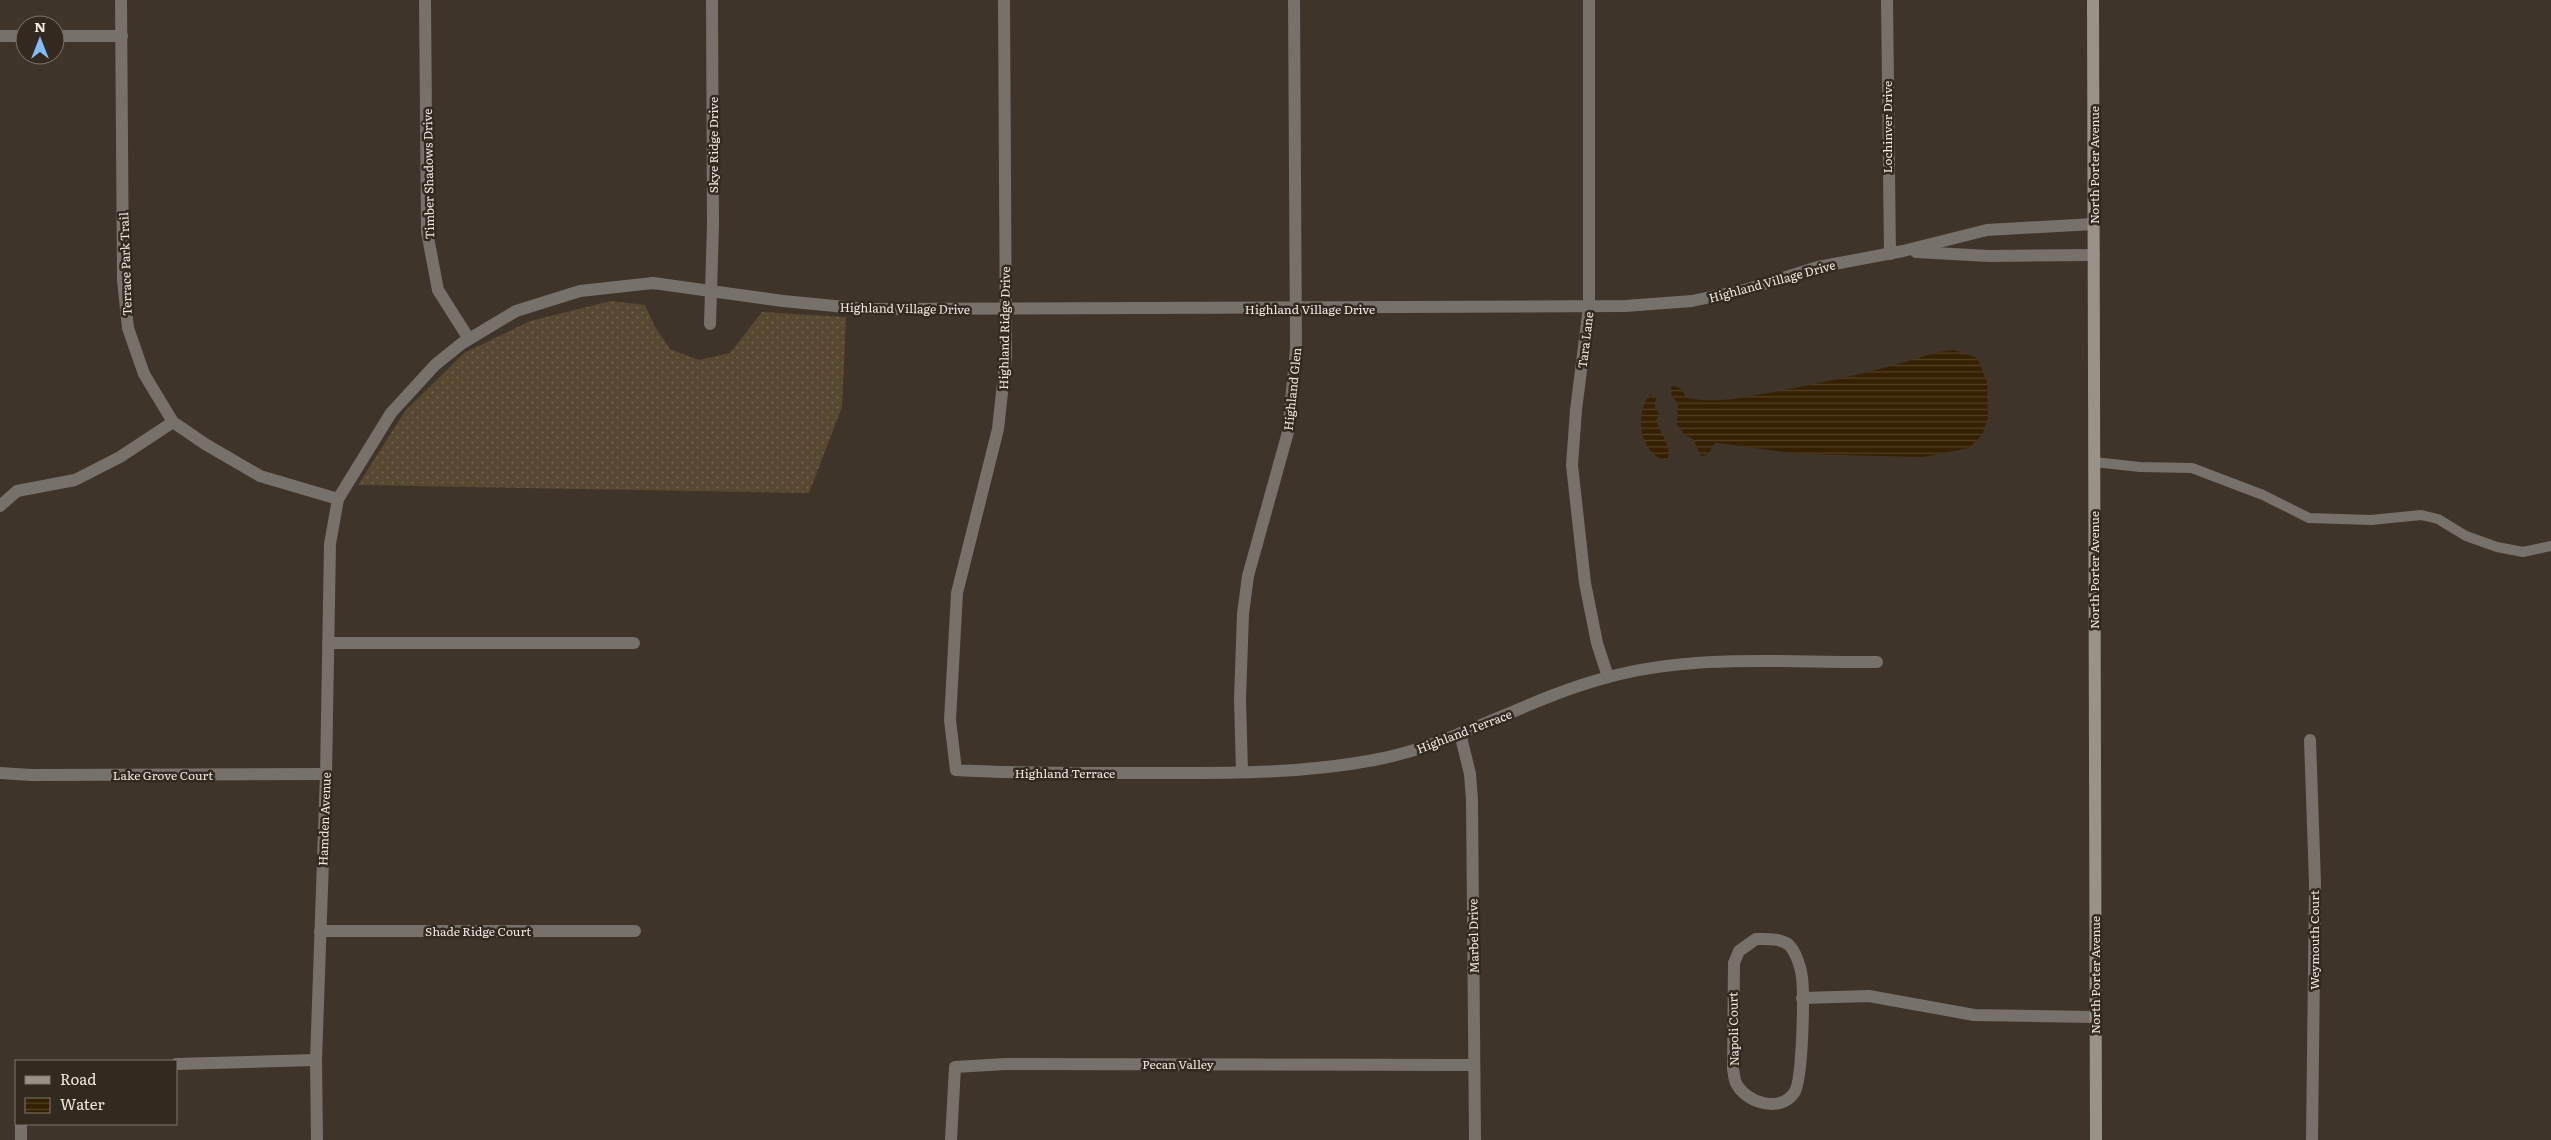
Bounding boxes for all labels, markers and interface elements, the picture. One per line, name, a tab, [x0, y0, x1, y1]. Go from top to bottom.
north arrow	[15, 15, 65, 65]
text: N	[34, 16, 46, 36]
street label: Lochinver Drive	[1878, 81, 1896, 173]
street label: Skye Ridge Drive	[704, 97, 722, 193]
street label: North Porter Avenue	[2085, 106, 2103, 224]
street label: Timber Shadows Drive	[418, 108, 438, 240]
street label: Terrace Park Trail	[114, 212, 136, 316]
street label: Highland Village Drive	[1707, 255, 1837, 307]
street label: Highland Ridge Drive	[994, 266, 1014, 390]
street label: Highland Village Drive	[840, 298, 970, 318]
street label: Highland Village Drive	[1245, 300, 1375, 318]
street label: Tara Lane	[1573, 311, 1597, 369]
street label: Highland Glen	[1279, 346, 1305, 431]
street label: North Porter Avenue	[2085, 511, 2103, 629]
street label: Highland Terrace	[1414, 705, 1514, 757]
street label: Highland Terrace	[1015, 764, 1115, 782]
street label: Lake Grove Court	[113, 766, 213, 784]
street label: Hamden Avenue	[313, 772, 335, 866]
street label: Weymouth Court	[2305, 890, 2323, 990]
street label: Marbel Drive	[1463, 898, 1483, 974]
street label: North Porter Avenue	[2086, 916, 2104, 1034]
street label: Shade Ridge Court	[425, 922, 531, 940]
street label: Napoli Court	[1723, 992, 1743, 1066]
street label: Pecan Valley	[1142, 1055, 1214, 1073]
legend	[15, 1060, 178, 1125]
text: Road	[60, 1067, 96, 1090]
text: Water	[60, 1092, 105, 1115]

